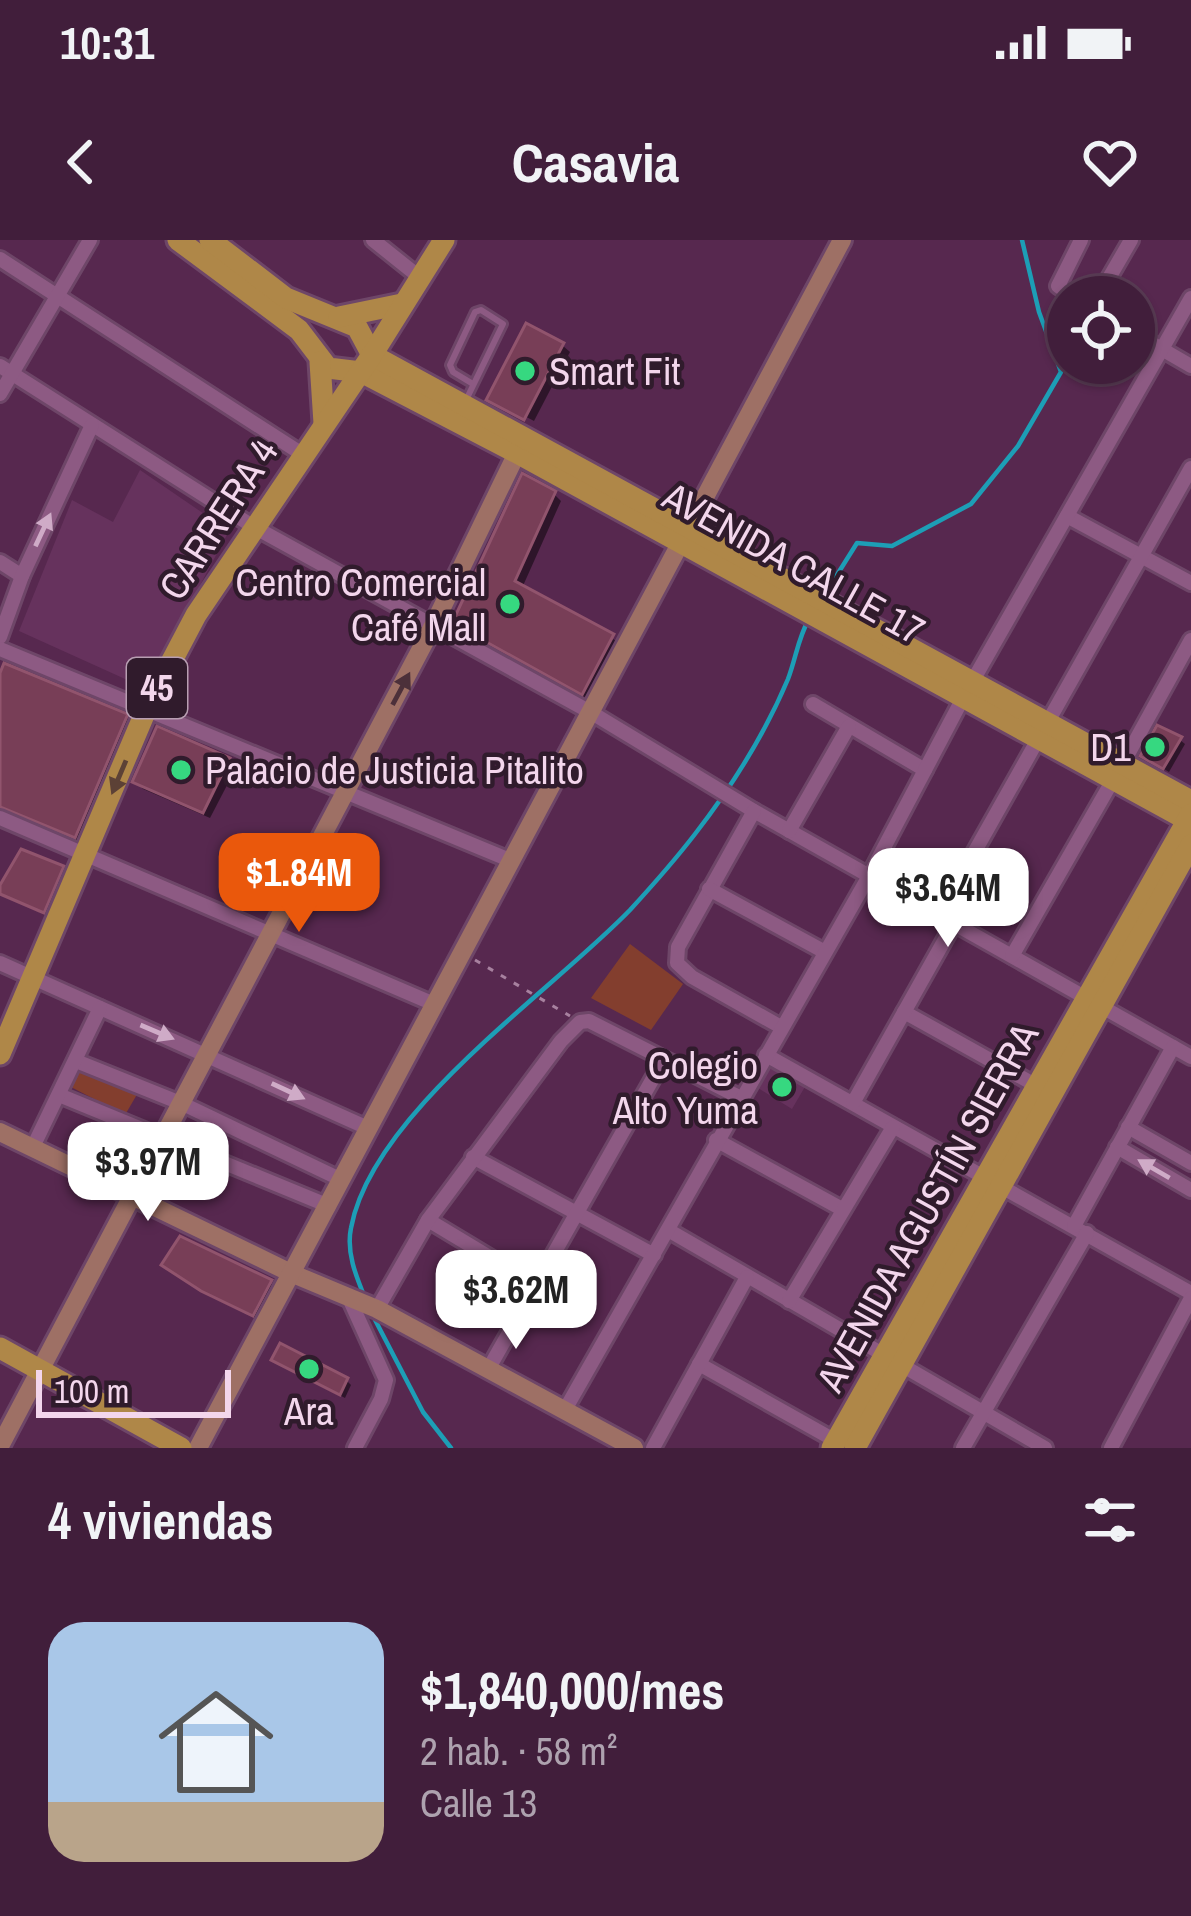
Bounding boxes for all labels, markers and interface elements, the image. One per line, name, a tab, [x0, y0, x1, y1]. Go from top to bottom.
text: 10:31	[60, 12, 154, 73]
text: Casavia	[512, 126, 679, 199]
icon: back	[48, 129, 114, 195]
icon: heart	[1077, 129, 1143, 195]
map controls	[1047, 276, 1155, 384]
button: locate	[1047, 276, 1155, 384]
place label: Smart Fit	[549, 345, 681, 397]
marker: Smart Fit	[512, 358, 538, 384]
street label: CARRERA 4	[147, 429, 289, 609]
street label: AVENIDA CALLE 17	[653, 469, 934, 656]
one-way arrow	[34, 512, 54, 547]
place label: Centro Comercial Café Mall	[235, 556, 486, 653]
marker: Centro Comercial Café Mall	[497, 591, 523, 617]
road number: 45	[127, 658, 187, 718]
one-way arrow	[390, 672, 410, 706]
place label: D1	[1090, 721, 1131, 773]
marker: D1	[1142, 734, 1168, 760]
place label: Palacio de Justicia Pitalito	[205, 744, 584, 796]
marker: Palacio de Justicia Pitalito	[168, 757, 194, 783]
one-way arrow	[109, 759, 128, 795]
pin: $1.84M	[201, 833, 397, 935]
text: $1.84M	[246, 846, 352, 898]
pin: $3.64M	[850, 848, 1046, 950]
text: $3.64M	[895, 861, 1001, 913]
street label: AVENIDA AGUSTÍN SIERRA	[804, 1013, 1050, 1401]
one-way arrow	[140, 1023, 176, 1042]
place label: Colegio Alto Yuma	[612, 1039, 758, 1136]
marker: Colegio Alto Yuma	[769, 1074, 795, 1100]
one-way arrow	[271, 1081, 306, 1101]
pin: $3.97M	[50, 1122, 246, 1224]
text: $3.97M	[95, 1135, 201, 1187]
one-way arrow	[1137, 1159, 1171, 1180]
pin: $3.62M	[418, 1250, 614, 1352]
text: $3.62M	[463, 1263, 569, 1315]
marker: Ara	[296, 1356, 322, 1382]
scale bar	[36, 1364, 231, 1417]
text: 100 m	[54, 1369, 129, 1413]
place label: Ara	[283, 1385, 334, 1437]
text: 4 viviendas	[48, 1486, 274, 1555]
icon: filters	[1077, 1487, 1143, 1553]
text: $1,840,000/mes	[420, 1656, 725, 1725]
icon: home	[144, 1670, 288, 1814]
text: 2 hab. · 58 m²	[420, 1725, 617, 1777]
text: Calle 13	[420, 1777, 537, 1829]

